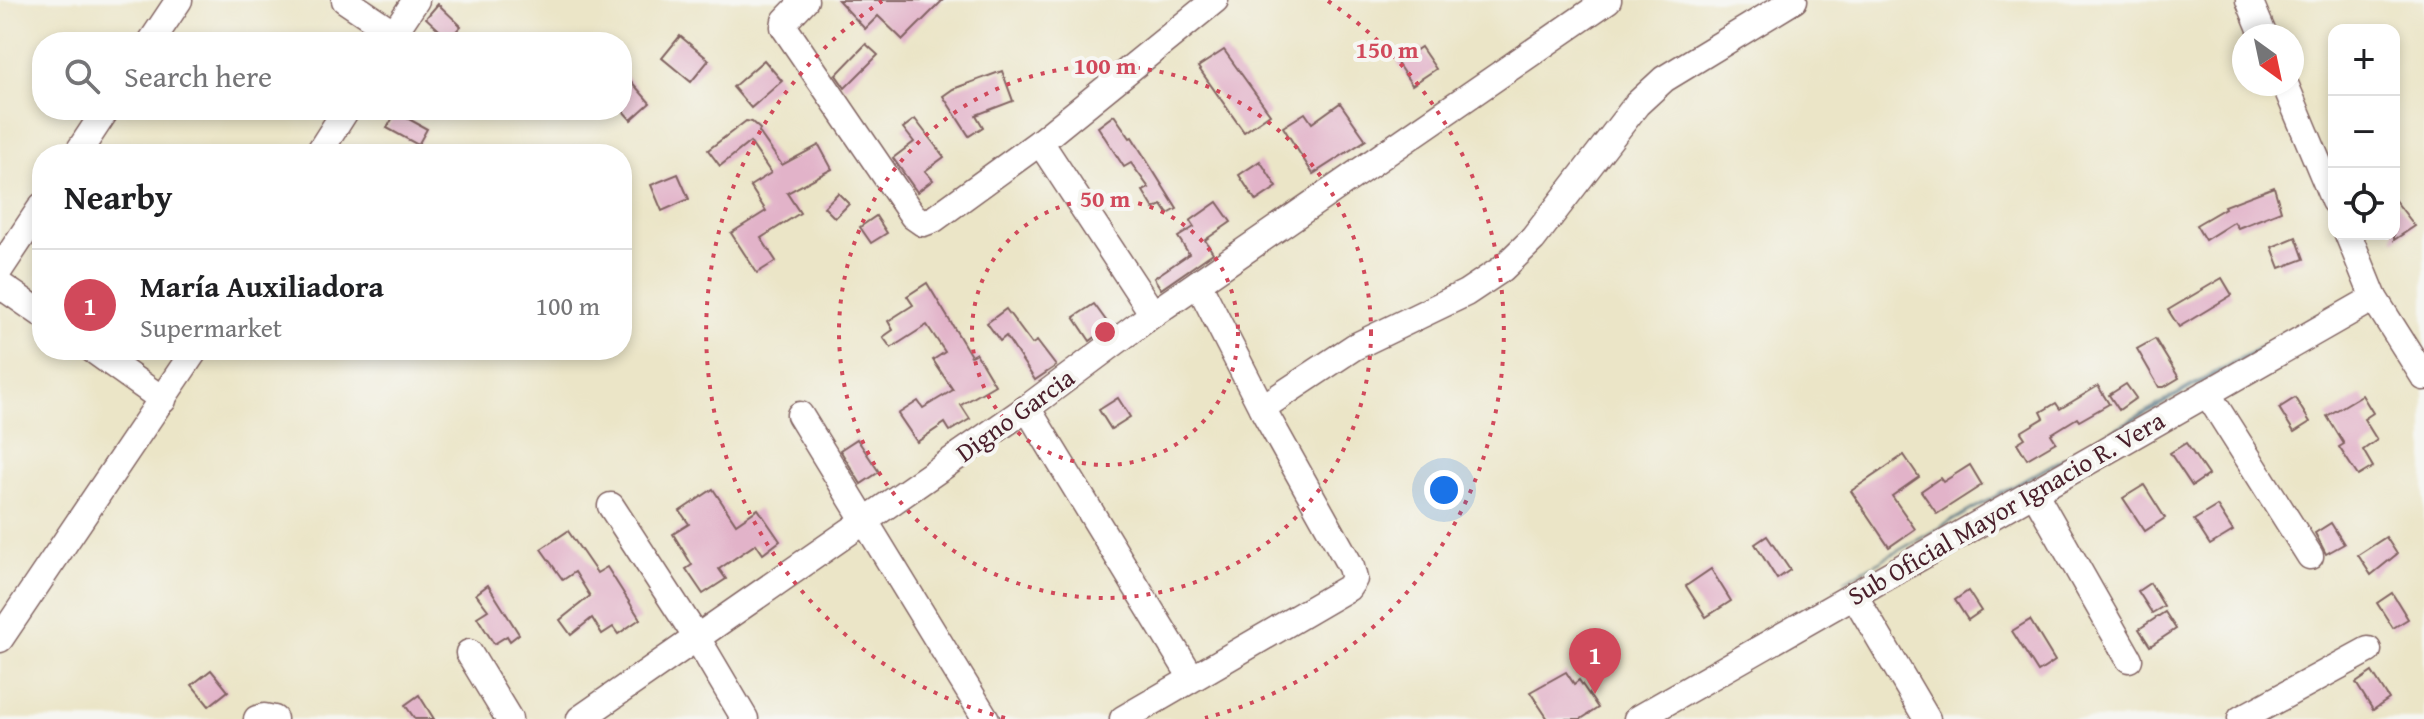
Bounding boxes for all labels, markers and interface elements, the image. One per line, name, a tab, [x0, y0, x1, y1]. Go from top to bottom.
north arrow	[2232, 24, 2304, 96]
map controls	[2328, 24, 2400, 240]
button: +	[2328, 24, 2400, 96]
search box	[32, 32, 632, 120]
text: 150 m	[1355, 32, 1419, 67]
text: 100 m	[1073, 48, 1137, 83]
icon: search	[60, 54, 104, 98]
text: Search here	[124, 54, 272, 98]
button: −	[2328, 96, 2400, 168]
button: locate	[2328, 168, 2400, 240]
text: Nearby	[64, 172, 173, 221]
text: 50 m	[1080, 181, 1131, 216]
text: María Auxiliadora	[140, 264, 384, 308]
text: 1	[83, 286, 97, 325]
text: 100 m	[535, 286, 600, 325]
text: Supermarket	[140, 308, 282, 347]
centre of rings	[1091, 318, 1119, 346]
street label: Digno Garcia	[947, 358, 1083, 471]
street label: Sub Oficial Mayor Ignacio R. Vera	[1840, 400, 2172, 615]
your location	[1424, 470, 1464, 510]
pin: 1	[1569, 628, 1621, 694]

